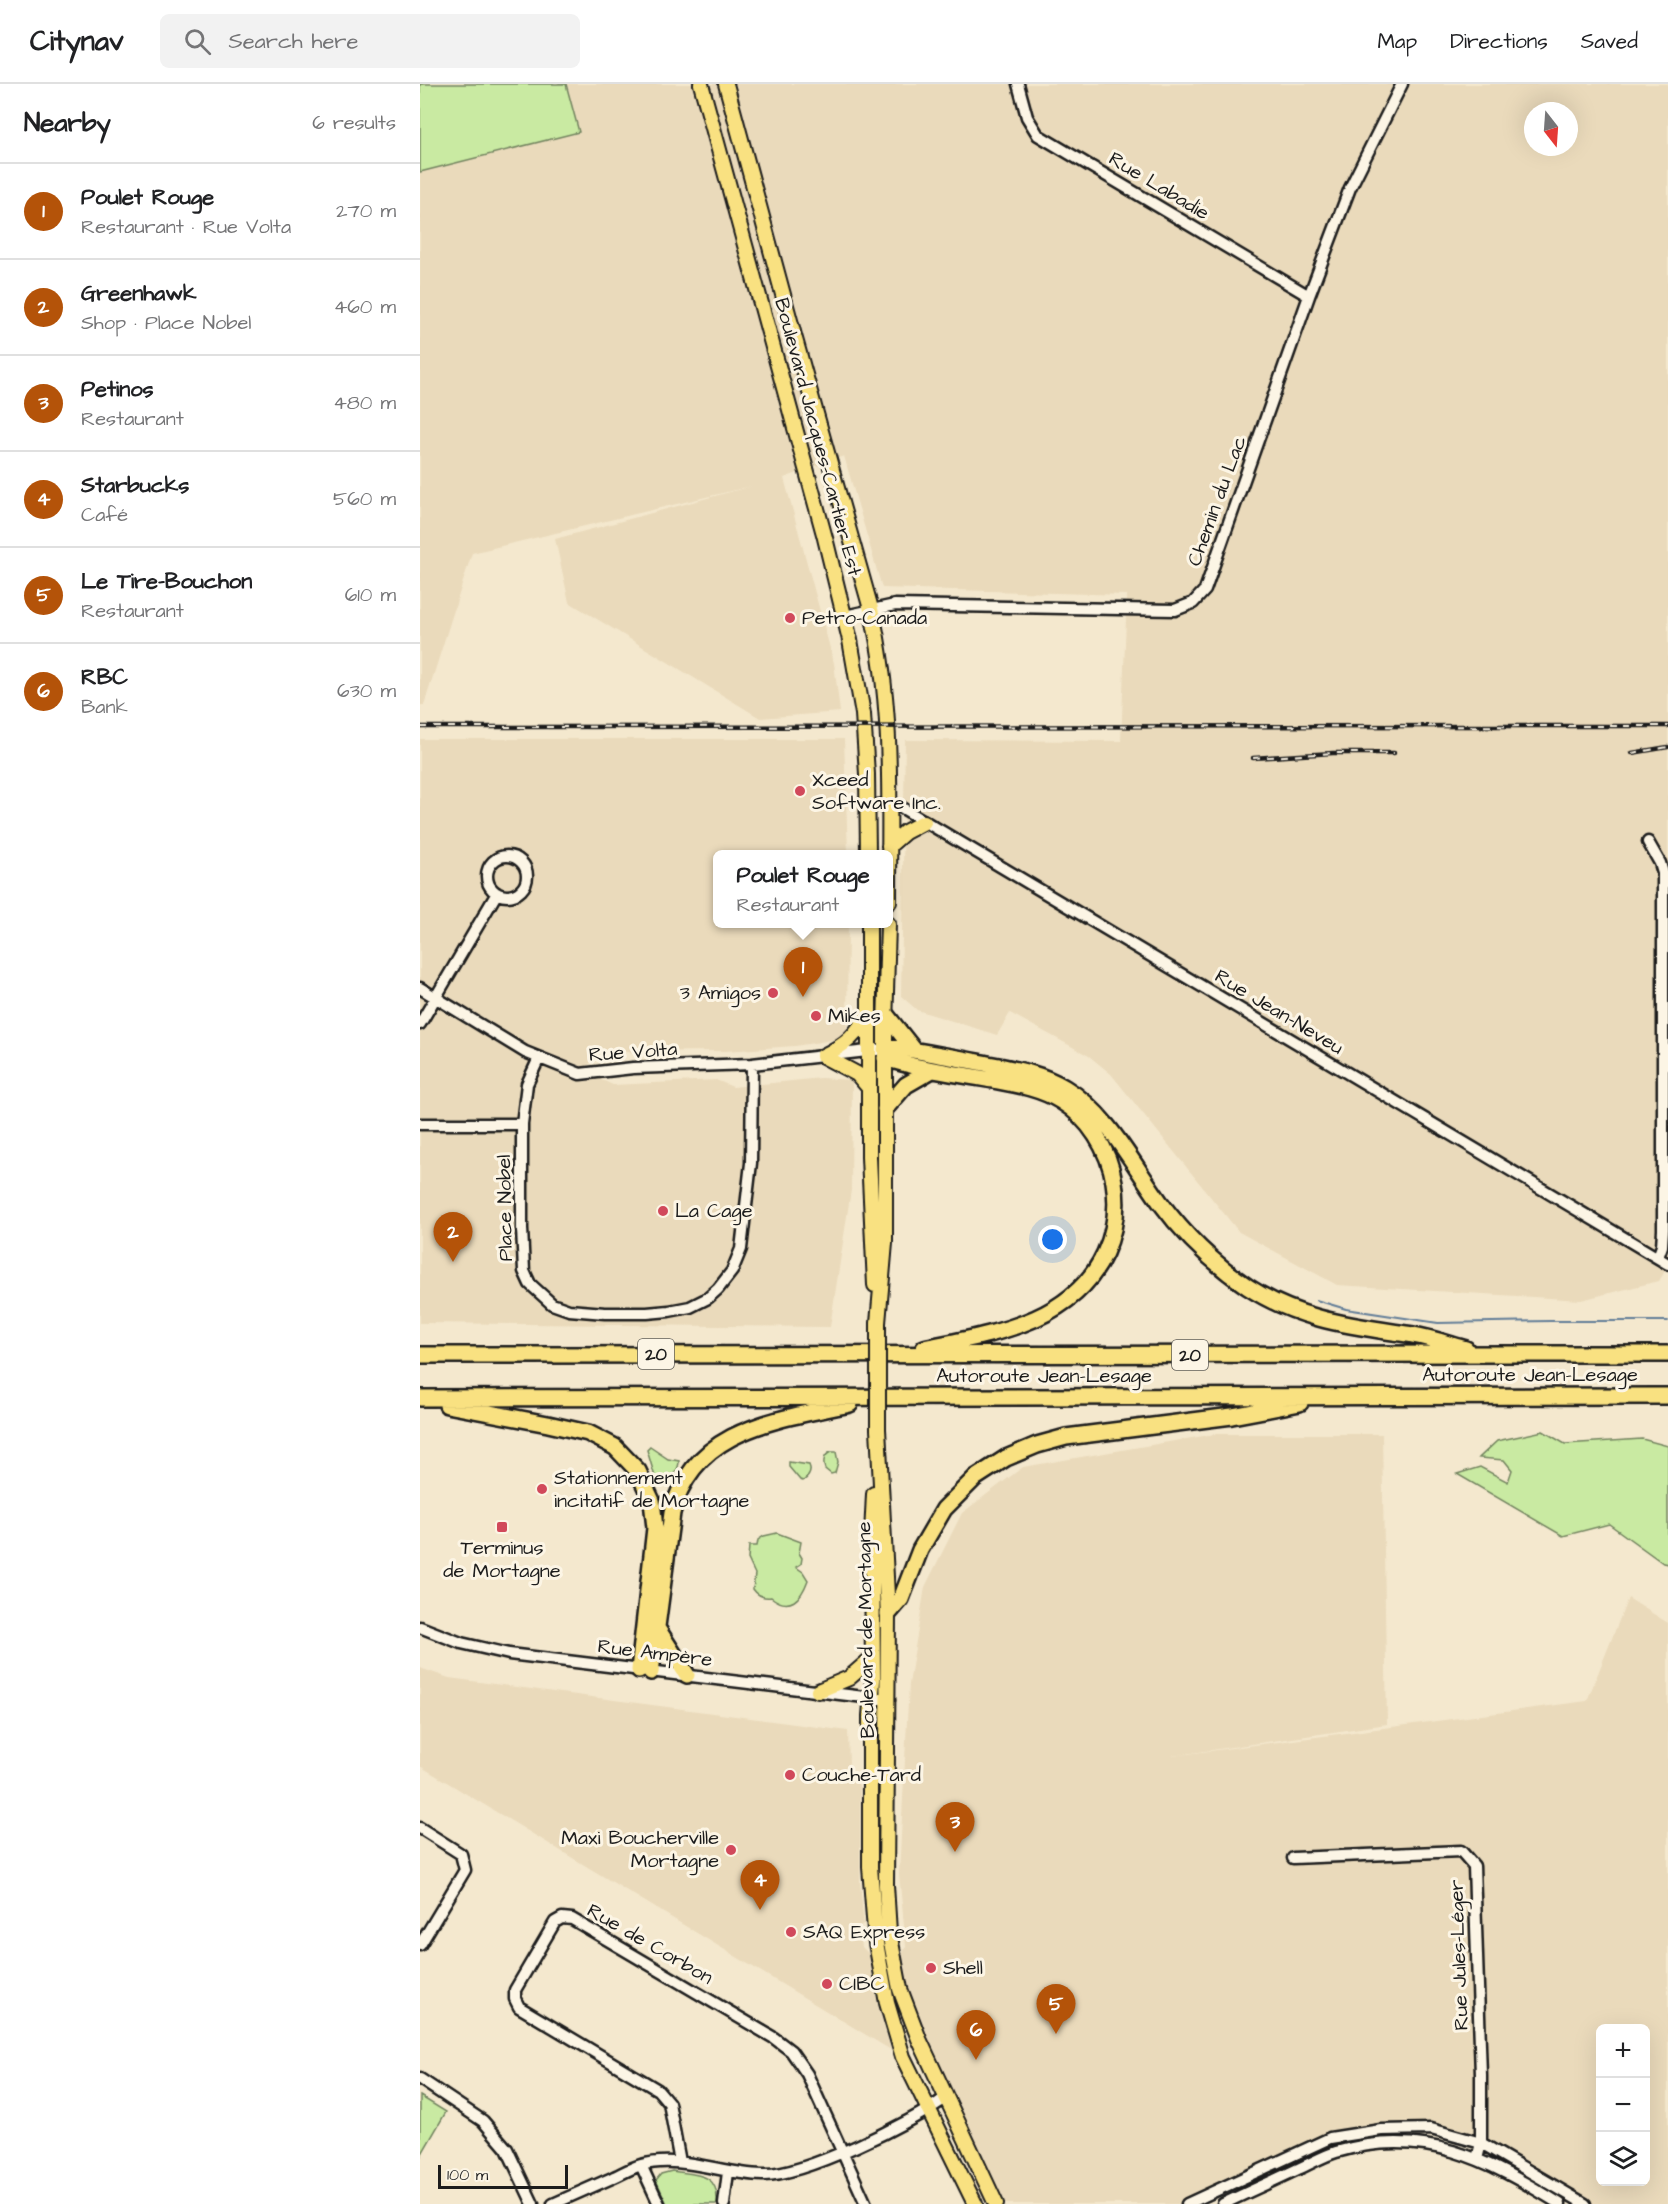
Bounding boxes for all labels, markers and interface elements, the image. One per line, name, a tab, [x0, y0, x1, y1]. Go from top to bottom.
search box	[160, 14, 580, 68]
text: Citynav	[30, 22, 124, 61]
icon: search	[181, 25, 214, 58]
text: Search here	[229, 26, 358, 57]
text: Map	[1377, 27, 1417, 56]
text: Directions	[1450, 27, 1548, 56]
text: Saved	[1581, 27, 1638, 56]
north arrow	[1524, 102, 1578, 156]
text: Nearby	[24, 105, 111, 141]
text: 6 results	[312, 109, 396, 137]
street label: Rue Labadie	[1103, 145, 1215, 227]
text: Poulet Rouge	[81, 182, 214, 213]
text: 1	[42, 197, 45, 225]
text: 270 m	[336, 197, 396, 225]
text: Restaurant · Rue Volta	[81, 213, 291, 241]
text: Greenhawk	[81, 278, 197, 309]
text: 2	[38, 293, 49, 321]
text: 460 m	[334, 293, 396, 321]
street label: Boulevard Jacques-Cartier Est	[767, 295, 869, 579]
text: Shop · Place Nobel	[81, 309, 252, 337]
text: Petinos	[81, 374, 154, 405]
text: 3	[38, 389, 49, 417]
text: 480 m	[333, 389, 396, 417]
text: Restaurant	[81, 405, 184, 433]
street label: Chemin du Lac	[1180, 432, 1254, 570]
text: Starbucks	[81, 470, 189, 501]
text: 4	[37, 485, 50, 513]
text: 560 m	[333, 485, 396, 513]
text: Café	[81, 501, 128, 529]
text: Le Tire-Bouchon	[81, 566, 252, 597]
text: 5	[36, 581, 51, 609]
text: 610 m	[345, 581, 396, 609]
text: Restaurant	[81, 597, 184, 625]
place label: Petro-Canada	[802, 604, 927, 632]
marker: Petro-Canada	[783, 611, 797, 625]
text: RBC	[81, 662, 128, 693]
text: 6	[37, 677, 50, 705]
text: 630 m	[337, 677, 396, 705]
text: Bank	[81, 693, 128, 721]
place label: Xceed Software Inc.	[812, 766, 941, 817]
marker: Xceed Software Inc.	[793, 784, 807, 798]
popup	[713, 850, 893, 928]
text: Poulet Rouge	[736, 860, 870, 891]
text: Restaurant	[736, 891, 839, 919]
pin: 1	[784, 948, 823, 997]
street label: Rue Jean-Neveu	[1209, 962, 1349, 1062]
place label: 3 Amigos	[680, 979, 761, 1008]
marker: 3 Amigos	[766, 986, 780, 1000]
place label: Mikes	[828, 1002, 881, 1030]
marker: Mikes	[809, 1009, 823, 1023]
street label: Rue Volta	[588, 1035, 678, 1069]
street label: Place Nobel	[490, 1154, 520, 1262]
place label: La Cage	[675, 1197, 753, 1226]
marker: La Cage	[656, 1204, 670, 1218]
pin: 2	[434, 1212, 472, 1262]
your location	[1038, 1225, 1067, 1254]
road number: 20	[638, 1339, 674, 1369]
road number: 20	[1172, 1340, 1208, 1370]
street label: Autoroute Jean-Lesage	[1422, 1361, 1638, 1390]
street label: Autoroute Jean-Lesage	[936, 1362, 1152, 1391]
place label: Stationnement incitatif de Mortagne	[554, 1464, 749, 1516]
marker: Stationnement incitatif de Mortagne	[535, 1482, 549, 1496]
marker: Terminus de Mortagne	[495, 1520, 509, 1534]
street label: Boulevard de Mortagne	[850, 1521, 883, 1739]
place label: Terminus de Mortagne	[443, 1534, 561, 1586]
street label: Rue Ampère	[596, 1632, 714, 1674]
place label: Couche-Tard	[802, 1761, 921, 1789]
marker: Couche-Tard	[783, 1768, 797, 1782]
pin: 3	[936, 1802, 974, 1852]
place label: Maxi Boucherville Mortagne	[561, 1824, 719, 1876]
marker: Maxi Boucherville Mortagne	[724, 1843, 738, 1857]
pin: 4	[740, 1860, 780, 1910]
street label: Rue Jules-Léger	[1442, 1879, 1477, 2031]
street label: Rue de Corbon	[582, 1897, 718, 1991]
place label: SAQ Express	[803, 1918, 925, 1946]
marker: SAQ Express	[784, 1925, 798, 1939]
place label: Shell	[943, 1954, 983, 1982]
marker: Shell	[924, 1961, 938, 1975]
place label: CIBC	[839, 1970, 885, 1998]
marker: CIBC	[820, 1977, 834, 1991]
pin: 5	[1036, 1984, 1076, 2034]
pin: 6	[956, 2010, 996, 2060]
map controls	[1596, 2024, 1650, 2186]
button: +	[1596, 2024, 1650, 2078]
button: −	[1596, 2078, 1650, 2132]
button: layers	[1596, 2132, 1650, 2186]
scale bar	[438, 2162, 568, 2190]
text: 100 m	[447, 2164, 488, 2186]

